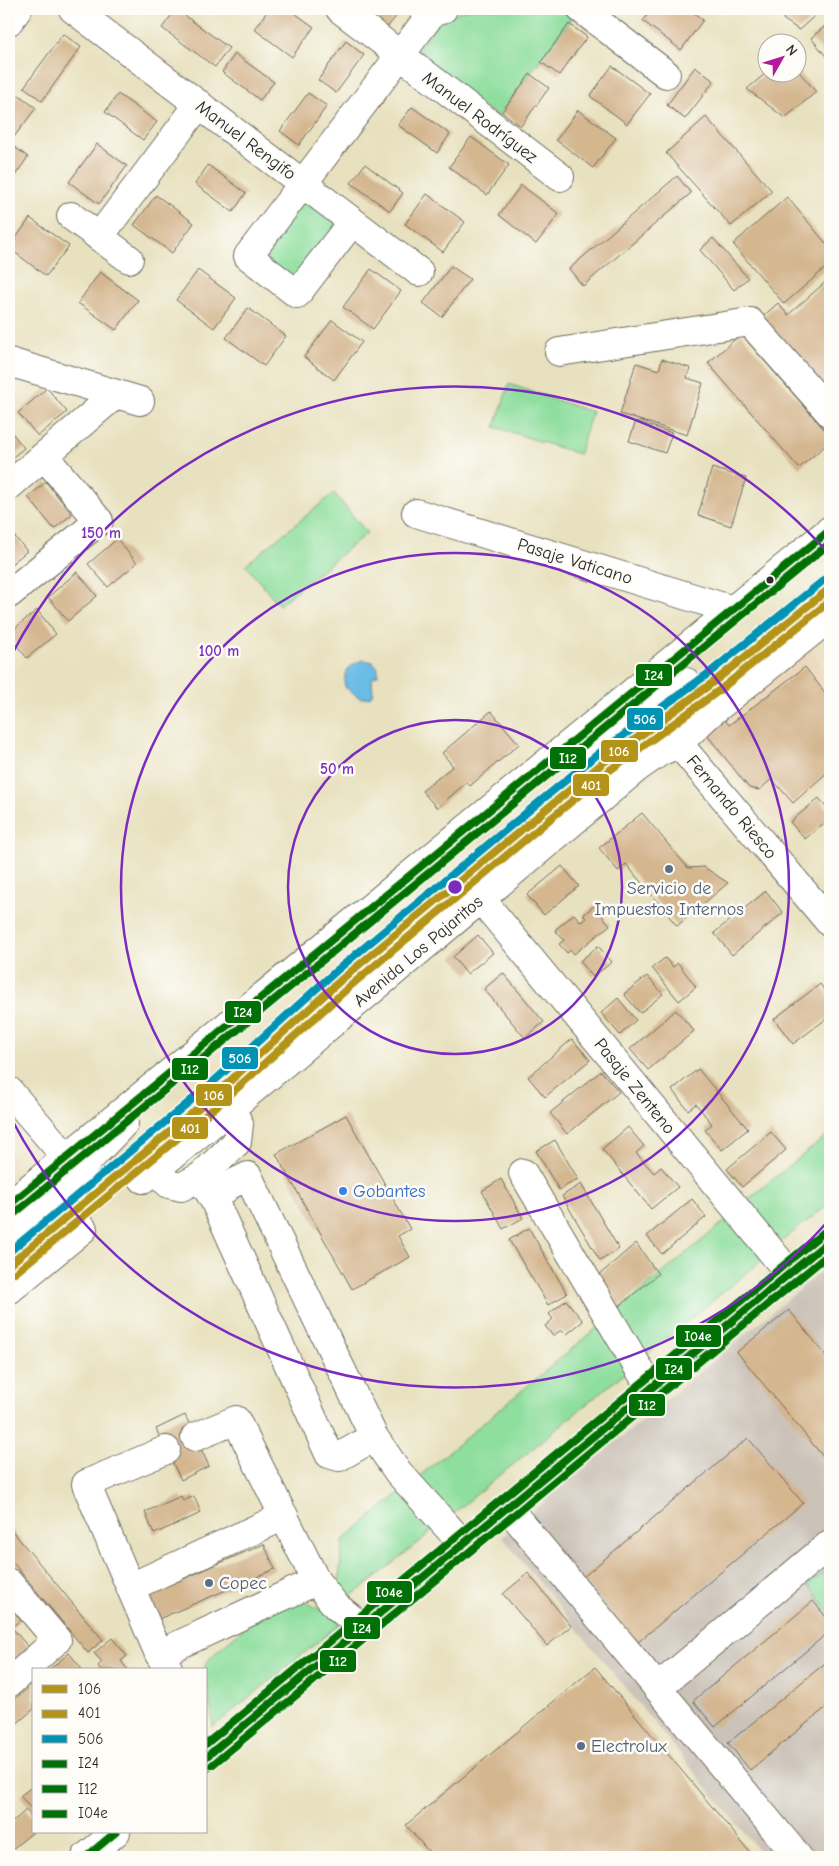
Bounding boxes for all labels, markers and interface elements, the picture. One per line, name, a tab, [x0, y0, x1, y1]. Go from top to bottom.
north arrow	[756, 32, 806, 82]
text: N	[782, 41, 801, 59]
street label: Manuel Rodríguez	[418, 67, 542, 168]
street label: Manuel Rengifo	[192, 96, 300, 185]
text: 150 m	[81, 524, 121, 542]
street label: Pasaje Vaticano	[515, 534, 635, 589]
unlabelled marker	[765, 575, 775, 585]
text: 100 m	[199, 642, 239, 660]
line badge: I24	[635, 663, 673, 687]
text: I24	[645, 667, 664, 684]
line badge: 506	[626, 707, 664, 731]
text: 506	[634, 711, 656, 728]
line badge: 106	[600, 739, 639, 763]
text: 106	[609, 743, 629, 760]
line badge: I12	[549, 746, 587, 770]
text: I12	[559, 750, 577, 767]
street label: Fernando Riesco	[682, 751, 781, 864]
text: 50 m	[320, 760, 354, 778]
line badge: 401	[572, 773, 610, 797]
text: 401	[581, 777, 601, 794]
marker: Servicio de Impuestos Internos	[663, 863, 675, 875]
centre of rings	[446, 878, 464, 896]
place label: Servicio de Impuestos Internos	[594, 878, 744, 920]
street label: Avenida Los Pajaritos	[350, 891, 487, 1011]
line badge: I24	[224, 1000, 262, 1024]
text: I24	[234, 1004, 253, 1021]
street label: Pasaje Zenteno	[590, 1034, 680, 1138]
line badge: 506	[221, 1046, 259, 1070]
text: 506	[229, 1050, 251, 1067]
line badge: I12	[171, 1057, 209, 1081]
text: I12	[181, 1061, 199, 1078]
line badge: 106	[195, 1083, 233, 1107]
text: 106	[204, 1087, 224, 1104]
line badge: 401	[171, 1116, 209, 1140]
text: 401	[180, 1120, 200, 1137]
place label: Gobantes	[353, 1181, 425, 1202]
marker: Gobantes	[337, 1185, 349, 1197]
line badge: I04e	[675, 1324, 722, 1348]
text: I04e	[684, 1328, 712, 1345]
line badge: I24	[655, 1357, 693, 1381]
text: I24	[665, 1361, 684, 1378]
line badge: I12	[628, 1393, 666, 1417]
text: I12	[638, 1397, 656, 1414]
place label: Copec	[219, 1573, 267, 1594]
marker: Copec	[203, 1577, 215, 1589]
line badge: I04e	[366, 1580, 413, 1604]
text: I04e	[375, 1584, 403, 1601]
line badge: I24	[343, 1616, 381, 1640]
text: I24	[353, 1620, 372, 1637]
line badge: I12	[319, 1649, 357, 1673]
text: I12	[329, 1653, 347, 1670]
legend	[32, 1668, 208, 1834]
text: 106	[78, 1680, 101, 1698]
text: 401	[78, 1704, 100, 1722]
text: 506	[78, 1730, 103, 1748]
place label: Electrolux	[591, 1736, 667, 1757]
marker: Electrolux	[575, 1740, 587, 1752]
text: I24	[78, 1754, 99, 1772]
text: I12	[78, 1780, 98, 1798]
text: I04e	[78, 1804, 108, 1822]

